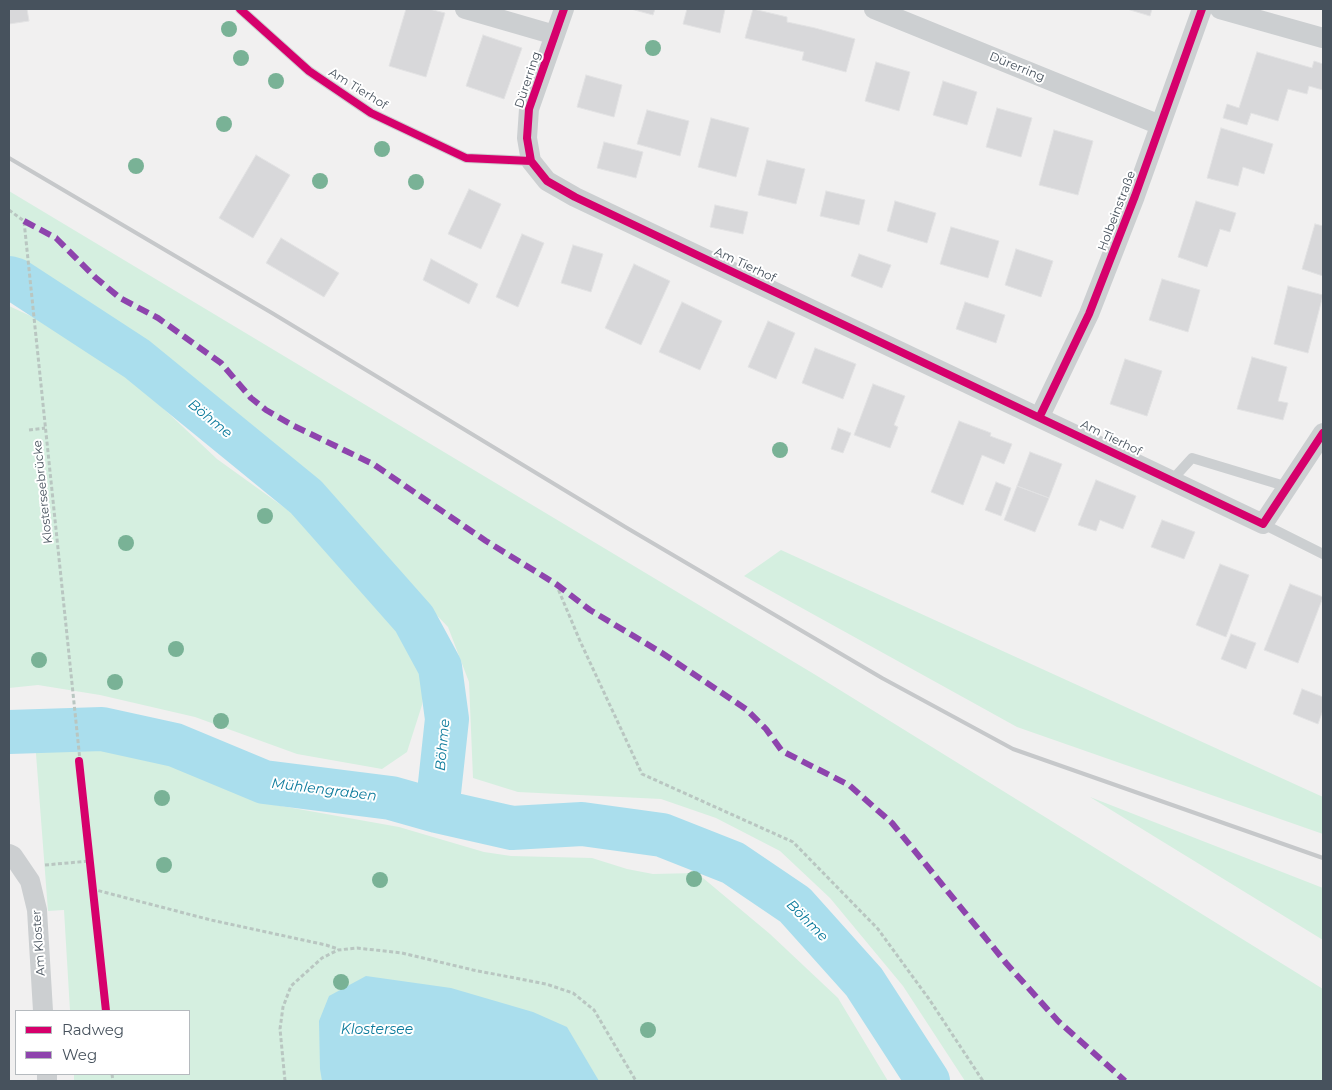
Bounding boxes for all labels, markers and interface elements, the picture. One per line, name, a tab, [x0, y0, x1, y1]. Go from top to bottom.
street label: Dürerring	[987, 49, 1047, 85]
street label: Dürerring	[512, 50, 544, 110]
street label: Am Tierhof	[326, 65, 390, 113]
street label: Holbeinstraße	[1095, 169, 1139, 253]
street label: Am Tierhof	[712, 244, 778, 286]
water label: Böhme	[184, 396, 236, 442]
street label: Am Tierhof	[1078, 417, 1144, 459]
street label: Klosterseebrücke	[30, 440, 56, 544]
water label: Böhme	[432, 718, 454, 772]
water label: Mühlengraben	[270, 775, 378, 805]
water label: Böhme	[783, 897, 831, 945]
street label: Am Kloster	[30, 909, 48, 977]
legend	[15, 1010, 190, 1075]
text: Radweg	[62, 1020, 124, 1039]
water label: Klostersee	[341, 1022, 413, 1038]
text: Weg	[62, 1045, 97, 1064]

